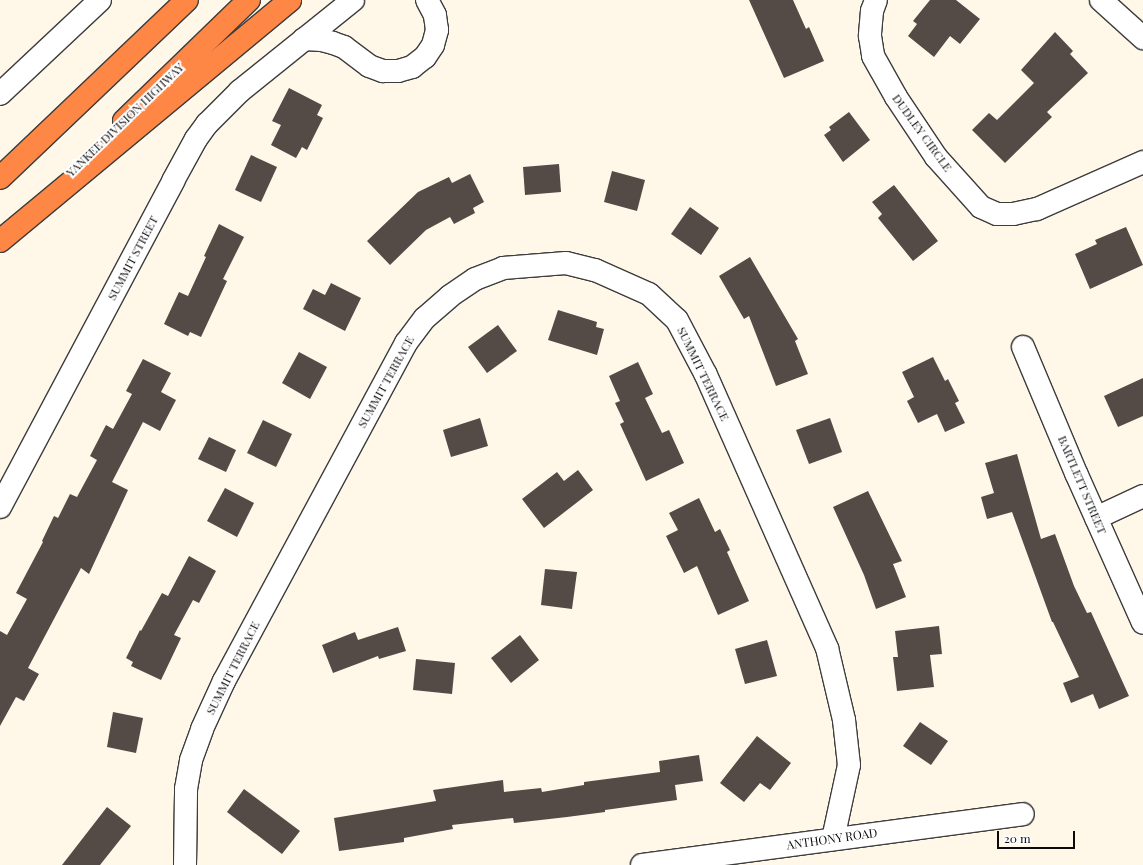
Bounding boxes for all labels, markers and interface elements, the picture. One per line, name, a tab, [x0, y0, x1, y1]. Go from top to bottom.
street label: YANKEE DIVISION HIGHWAY	[63, 60, 187, 180]
street label: DUDLEY CIRCLE	[889, 91, 955, 175]
street label: SUMMIT STREET	[105, 213, 161, 303]
street label: SUMMIT TERRACE	[674, 324, 732, 424]
street label: SUMMIT TERRACE	[355, 333, 417, 431]
street label: BARTLETT STREET	[1055, 433, 1109, 537]
street label: SUMMIT TERRACE	[203, 619, 263, 717]
scale bar	[999, 823, 1077, 849]
street label: ANTHONY ROAD	[785, 825, 879, 853]
text: 20 m	[1004, 830, 1031, 846]

